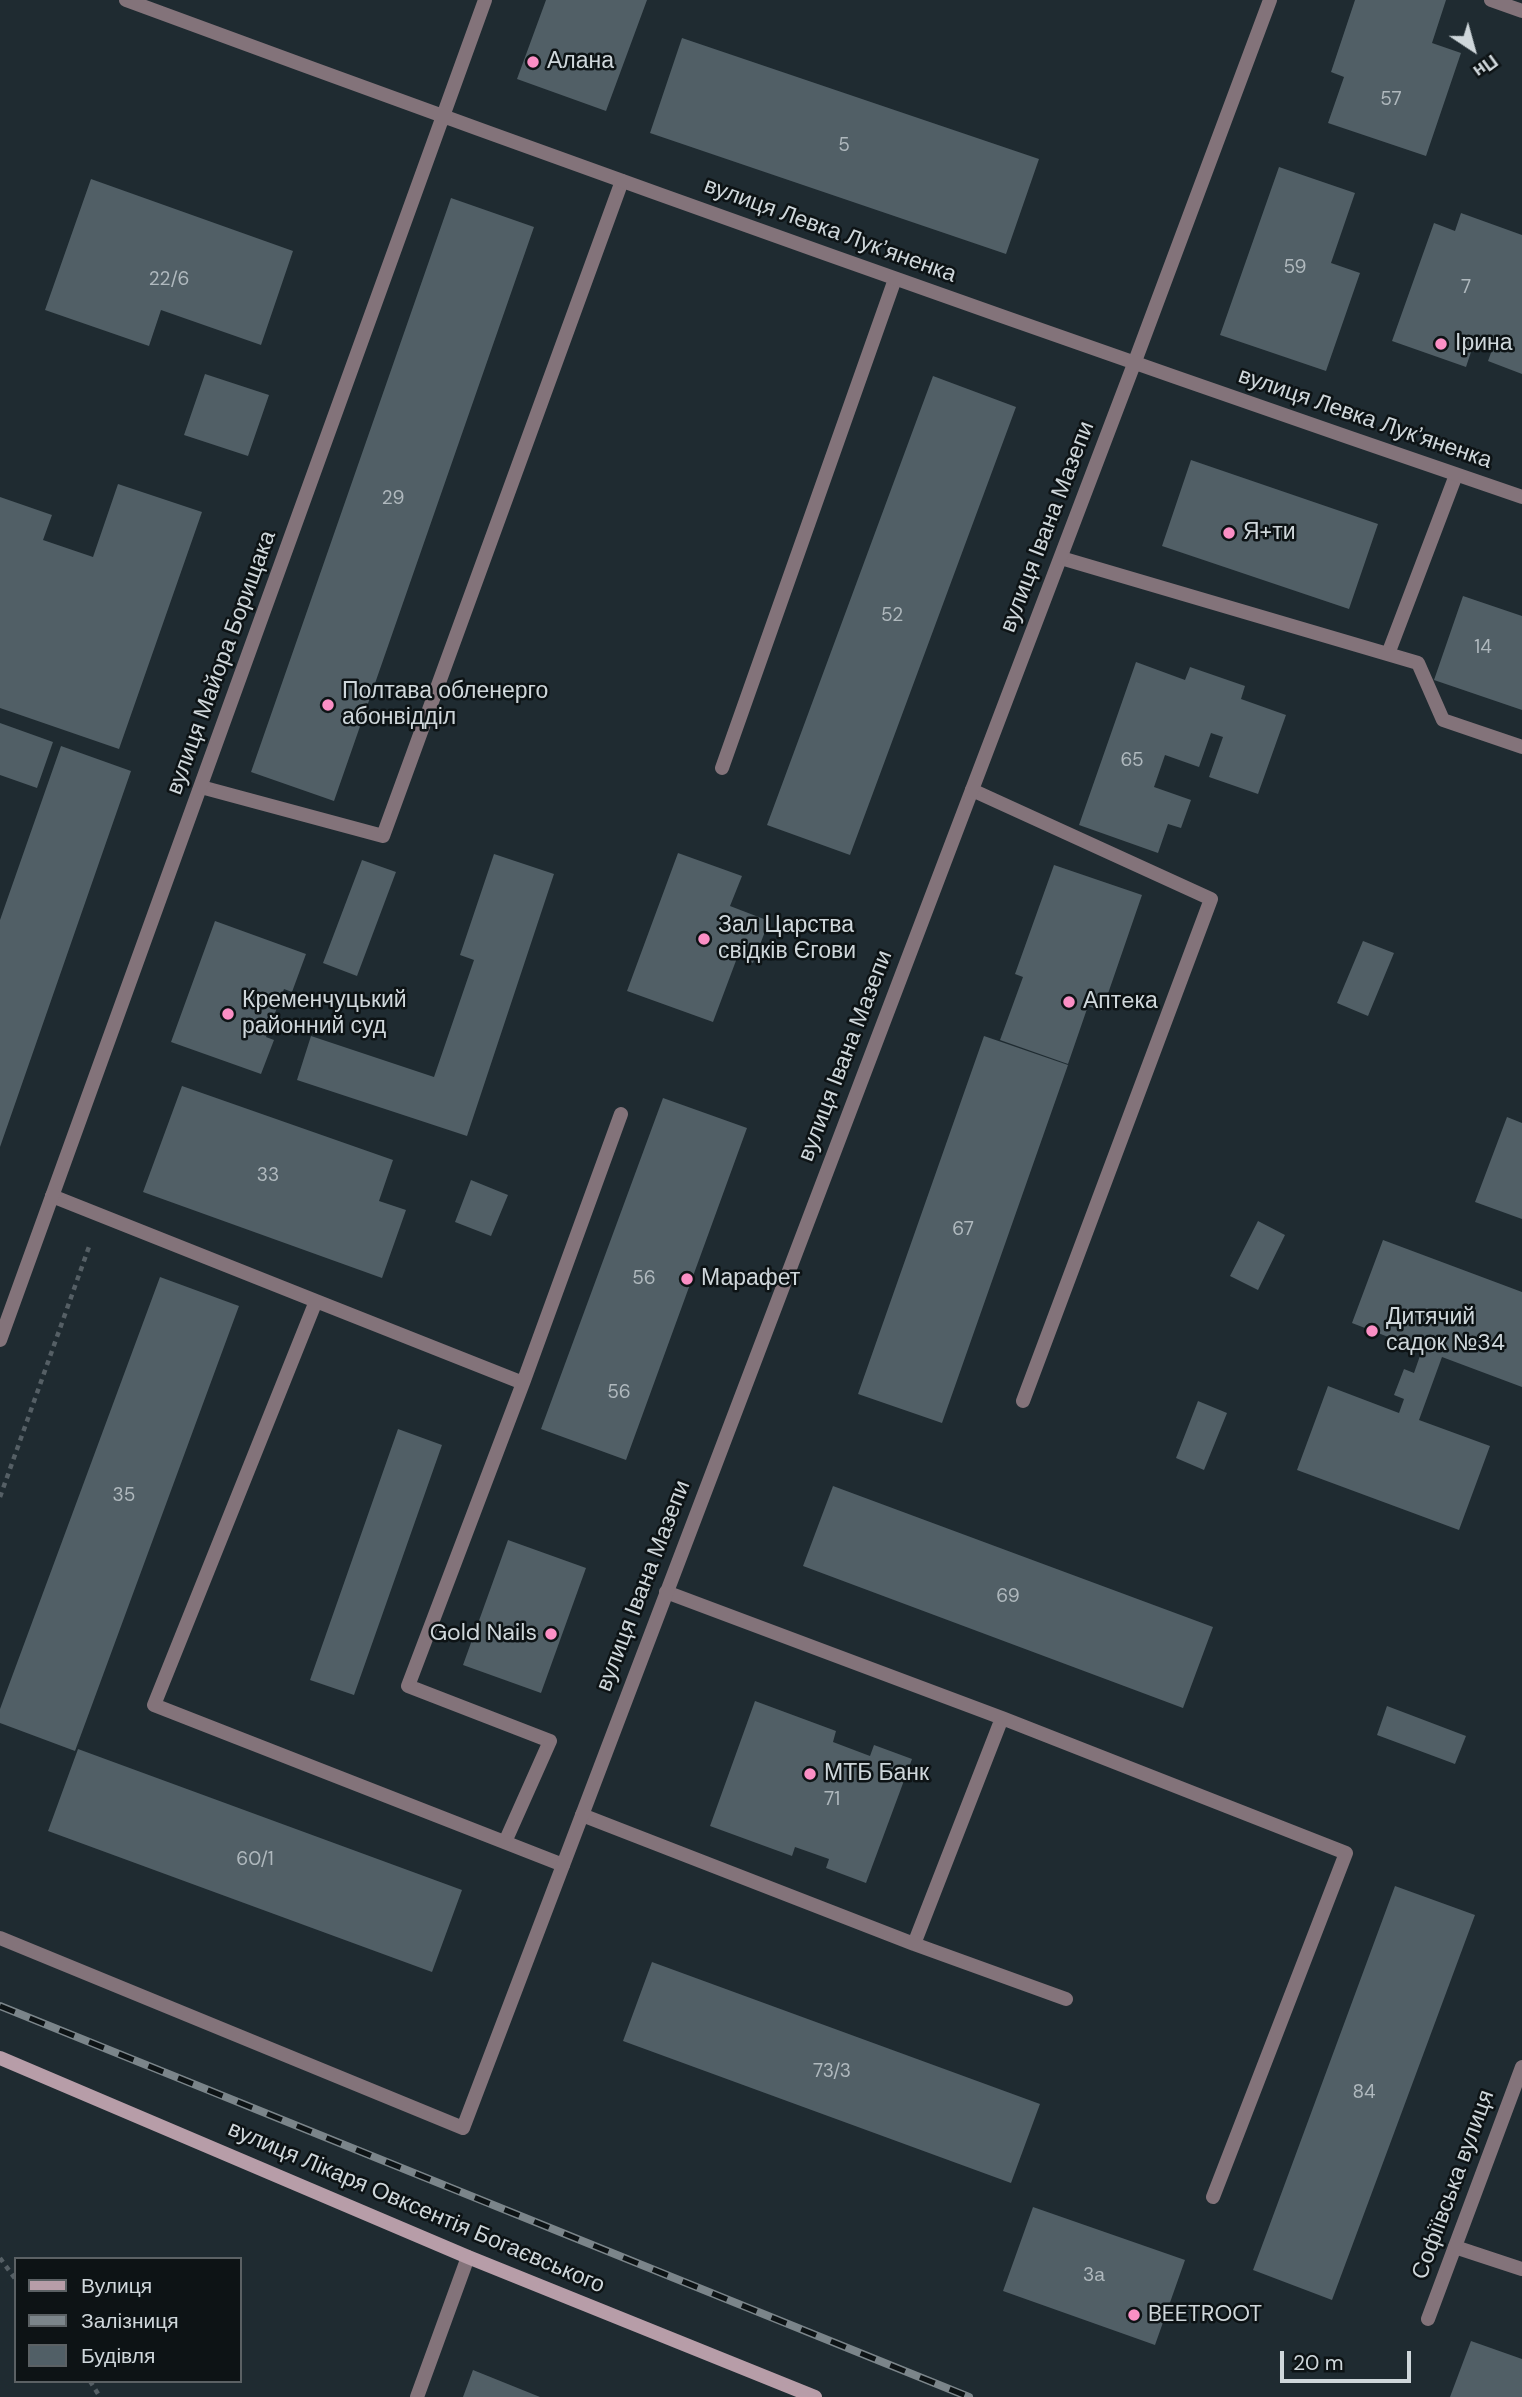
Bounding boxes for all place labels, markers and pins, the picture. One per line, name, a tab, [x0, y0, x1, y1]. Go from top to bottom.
place label: Алана	[547, 48, 614, 76]
marker: Алана	[525, 54, 541, 70]
place label: Ірина	[1455, 330, 1513, 358]
marker: Ірина	[1433, 336, 1449, 352]
place label: Я+ти	[1243, 519, 1296, 547]
marker: Я+ти	[1221, 525, 1237, 541]
place label: Полтава обленерго абонвідділ	[342, 678, 548, 732]
marker: Полтава обленерго абонвідділ	[320, 697, 336, 713]
place label: Зал Царства свідків Єгови	[718, 912, 856, 966]
marker: Зал Царства свідків Єгови	[696, 931, 712, 947]
place label: Кременчуцький районний суд	[242, 987, 407, 1041]
place label: Аптeка	[1083, 988, 1158, 1016]
marker: Аптeка	[1061, 994, 1077, 1010]
marker: Кременчуцький районний суд	[220, 1006, 236, 1022]
place label: Марафет	[701, 1265, 800, 1293]
marker: Марафет	[679, 1271, 695, 1287]
place label: Дитячий садок №34	[1386, 1304, 1505, 1358]
marker: Дитячий садок №34	[1364, 1323, 1380, 1339]
place label: Gold Nails	[430, 1620, 537, 1648]
marker: Gold Nails	[543, 1626, 559, 1642]
place label: МТБ Банк	[824, 1760, 929, 1788]
marker: МТБ Банк	[802, 1766, 818, 1782]
place label: BEETROOT	[1148, 2301, 1262, 2329]
marker: BEETROOT	[1126, 2307, 1142, 2323]

